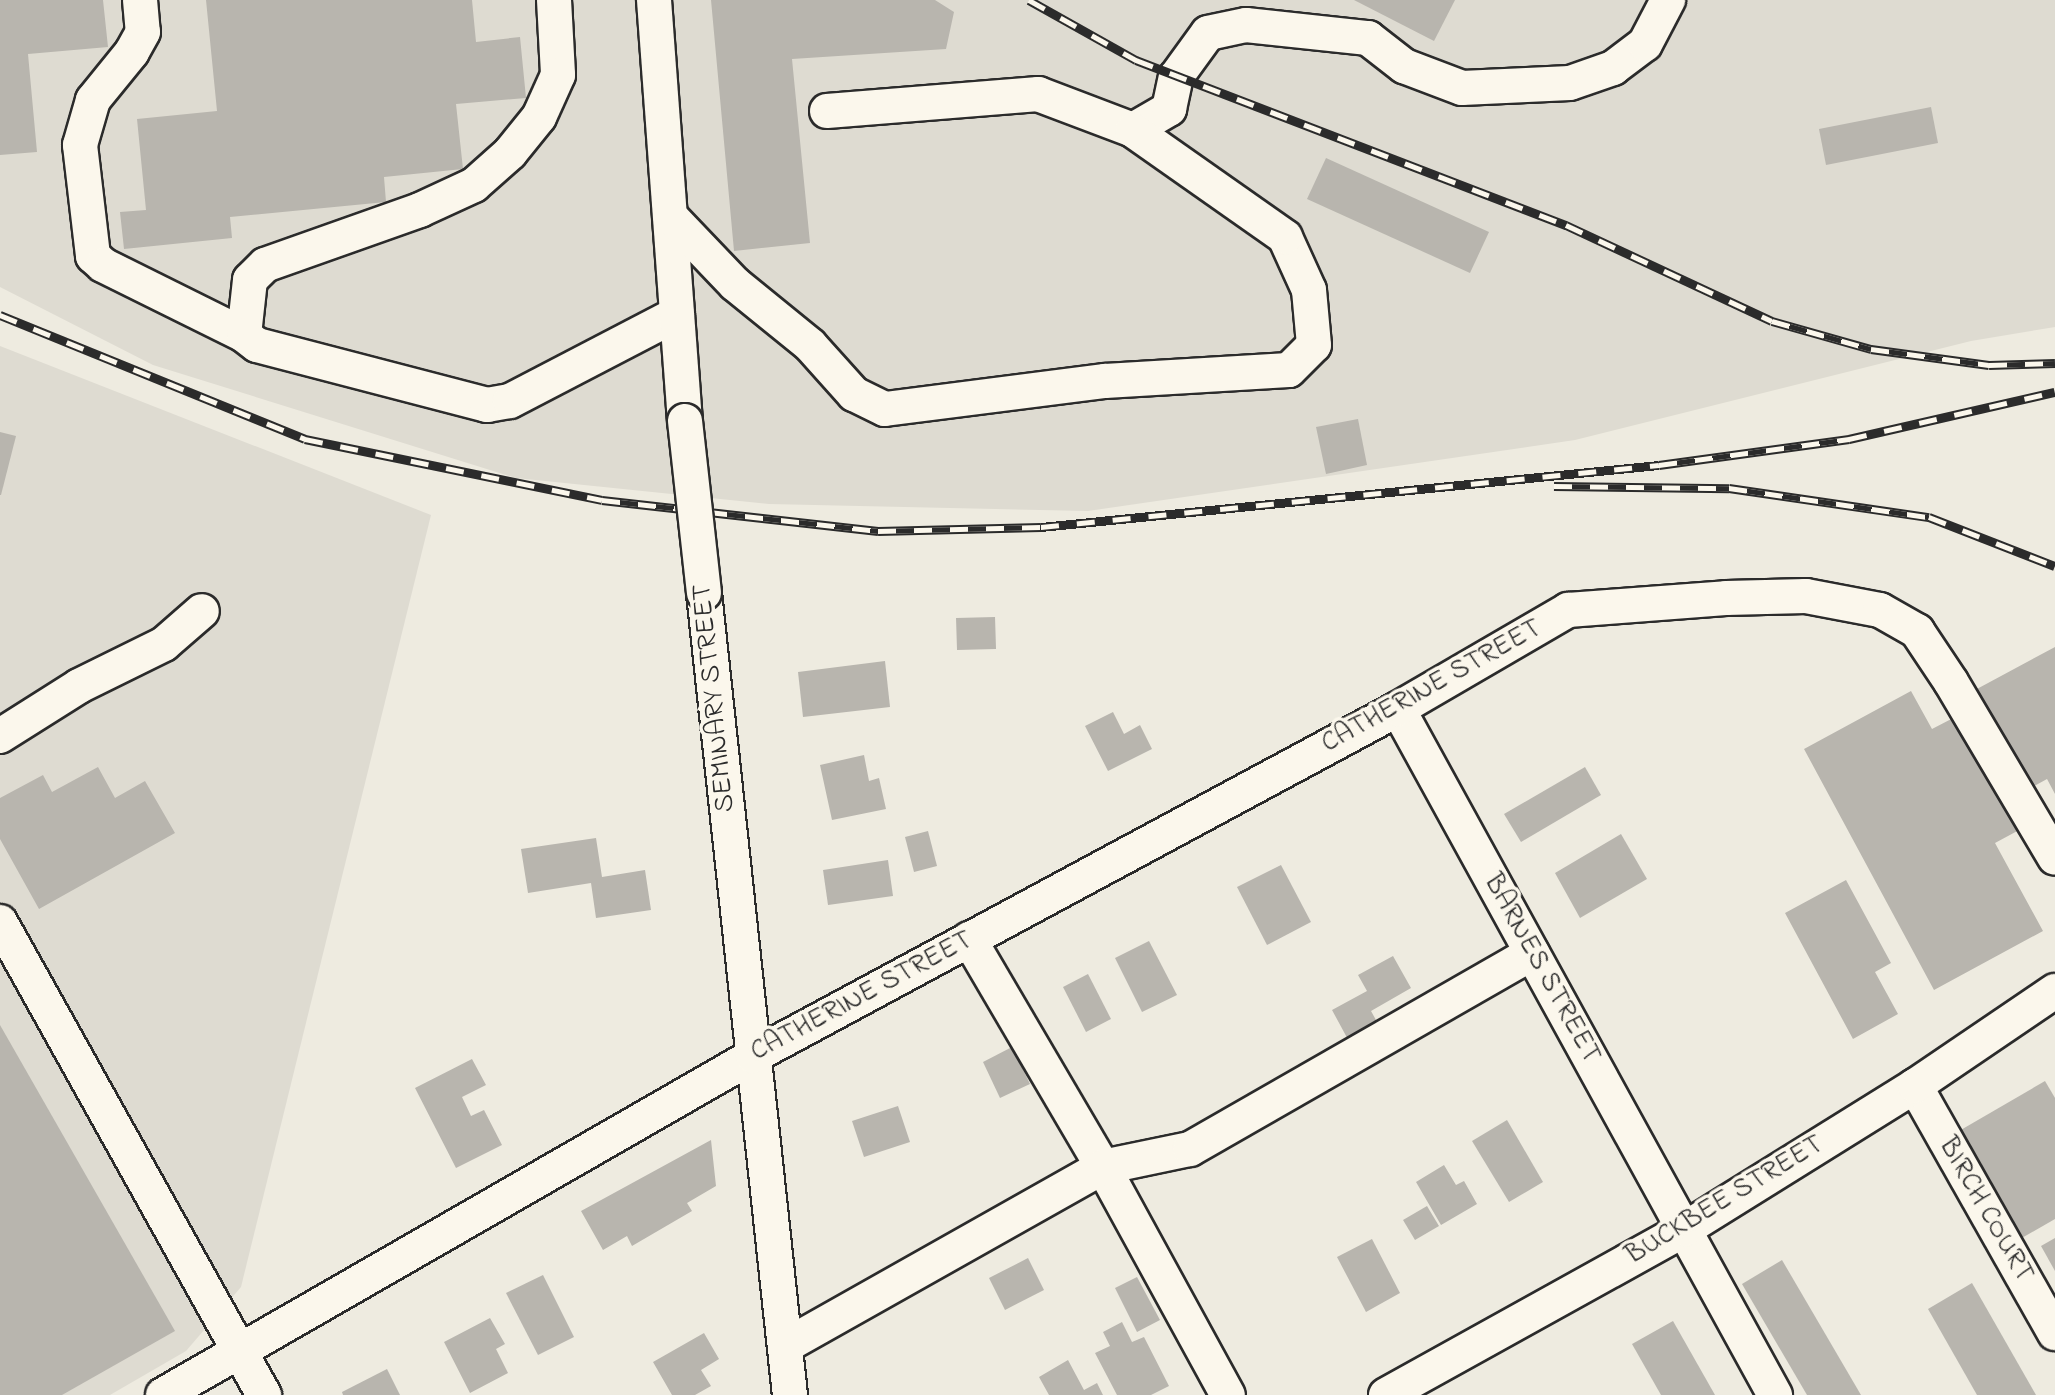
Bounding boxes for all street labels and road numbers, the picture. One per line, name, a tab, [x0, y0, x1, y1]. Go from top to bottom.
street label: SEMINARY STREET	[686, 582, 744, 814]
street label: CATHERINE STREET	[1316, 613, 1548, 761]
street label: BARNES STREET	[1475, 868, 1607, 1070]
street label: CATHERINE STREET	[745, 924, 979, 1070]
street label: BUCKBEE STREET	[1620, 1129, 1830, 1273]
street label: BIRCH COURT	[1930, 1131, 2040, 1289]

